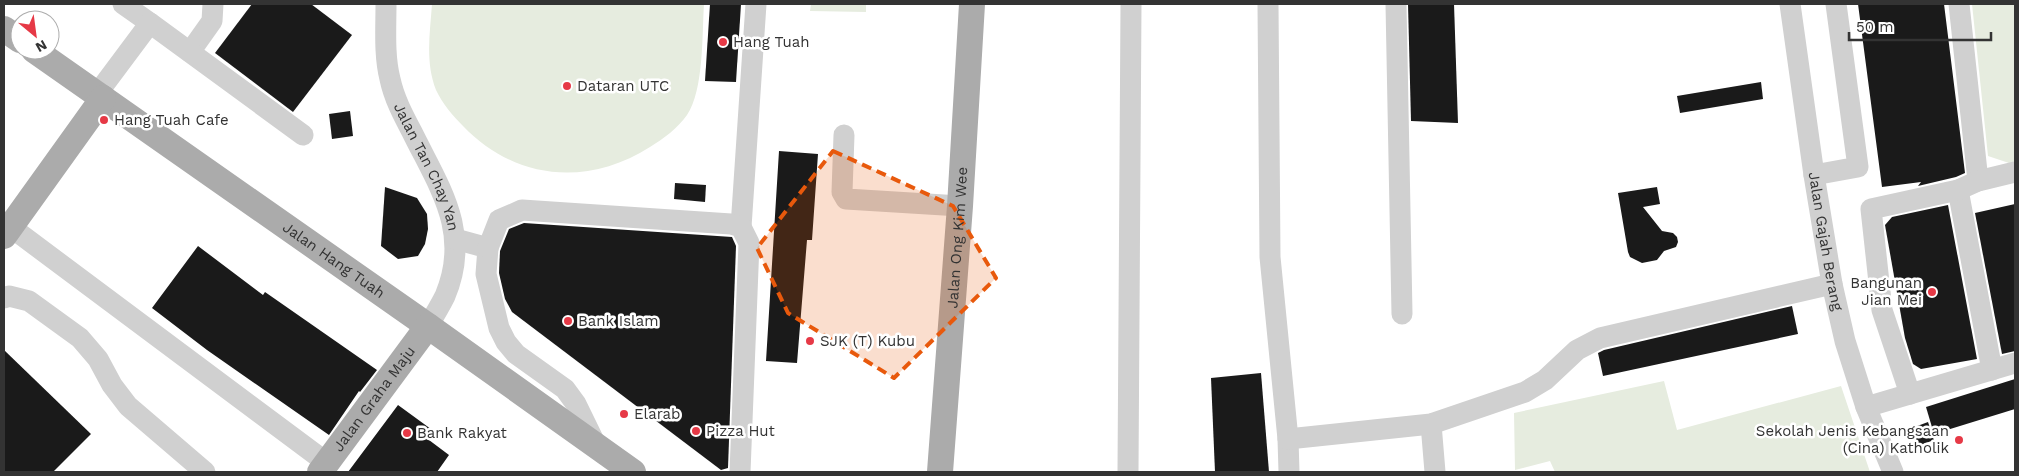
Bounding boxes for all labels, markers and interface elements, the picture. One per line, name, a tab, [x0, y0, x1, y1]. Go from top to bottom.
north arrow	[10, 10, 60, 60]
scale bar	[1849, 10, 1992, 42]
text: 50 m	[1856, 18, 1893, 36]
place label: Hang Tuah	[733, 33, 810, 51]
marker: Hang Tuah	[717, 36, 729, 48]
text: N	[33, 37, 50, 56]
place label: Dataran UTC	[577, 77, 669, 95]
marker: Dataran UTC	[561, 80, 573, 92]
street label: Jalan Tan Chay Yan	[390, 100, 462, 232]
place label: Hang Tuah Cafe	[114, 111, 229, 129]
marker: Hang Tuah Cafe	[98, 114, 110, 126]
street label: Jalan Ong Kim Wee	[943, 166, 971, 309]
street label: Jalan Gajah Berang	[1805, 171, 1847, 313]
street label: Jalan Hang Tuah	[279, 218, 388, 302]
place label: Bangunan Jian Mei	[1850, 274, 1922, 309]
marker: Bangunan Jian Mei	[1926, 286, 1938, 298]
place label: Bank Islam	[578, 312, 658, 330]
marker: Bank Islam	[562, 315, 574, 327]
place label: SJK (T) Kubu	[820, 332, 915, 350]
marker: SJK (T) Kubu	[804, 335, 816, 347]
street label: Jalan Graha Maju	[329, 343, 419, 455]
place label: Elarab	[634, 405, 680, 423]
marker: Elarab	[618, 408, 630, 420]
place label: Pizza Hut	[706, 422, 776, 440]
place label: Sekolah Jenis Kebangsaan (Cina) Katholik	[1756, 422, 1949, 457]
place label: Bank Rakyat	[417, 424, 508, 442]
marker: Pizza Hut	[690, 425, 702, 437]
marker: Bank Rakyat	[401, 427, 413, 439]
marker: Sekolah Jenis Kebangsaan (Cina) Katholik	[1953, 434, 1965, 446]

